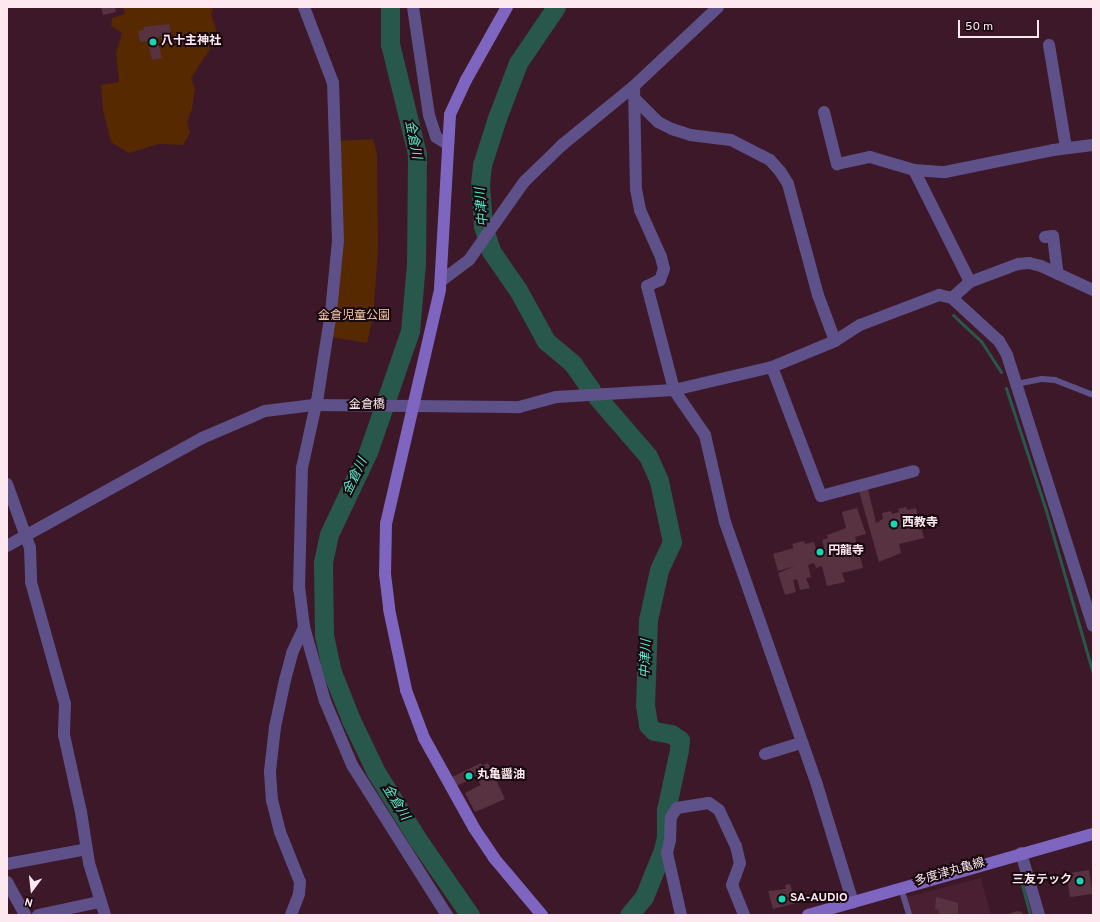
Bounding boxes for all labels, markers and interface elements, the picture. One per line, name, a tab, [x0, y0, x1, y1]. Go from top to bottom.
scale bar	[960, 12, 1041, 38]
text: 50 m	[965, 19, 993, 35]
place label: 八十主神社	[161, 35, 221, 49]
marker: 八十主神社	[148, 37, 158, 47]
water label: 金倉川	[401, 119, 423, 161]
water label: 中津川	[474, 187, 492, 227]
park label: 金倉児童公園	[318, 310, 390, 324]
street label: 金倉橋	[349, 399, 385, 413]
water label: 金倉川	[340, 456, 372, 498]
place label: 西教寺	[902, 517, 938, 531]
marker: 西教寺	[889, 519, 899, 529]
place label: 円龍寺	[828, 545, 864, 559]
marker: 円龍寺	[815, 547, 825, 557]
water label: 中津川	[639, 639, 655, 679]
place label: 丸亀醤油	[477, 769, 525, 783]
marker: 丸亀醤油	[464, 771, 474, 781]
water label: 金倉川	[378, 782, 412, 824]
street label: 多度津丸亀線	[913, 856, 987, 890]
north arrow	[12, 870, 52, 910]
place label: 三友テック	[1012, 874, 1072, 888]
marker: 三友テック	[1075, 876, 1085, 886]
place label: SA-AUDIO	[790, 892, 848, 906]
text: N	[23, 894, 35, 909]
marker: SA-AUDIO	[777, 894, 787, 904]

